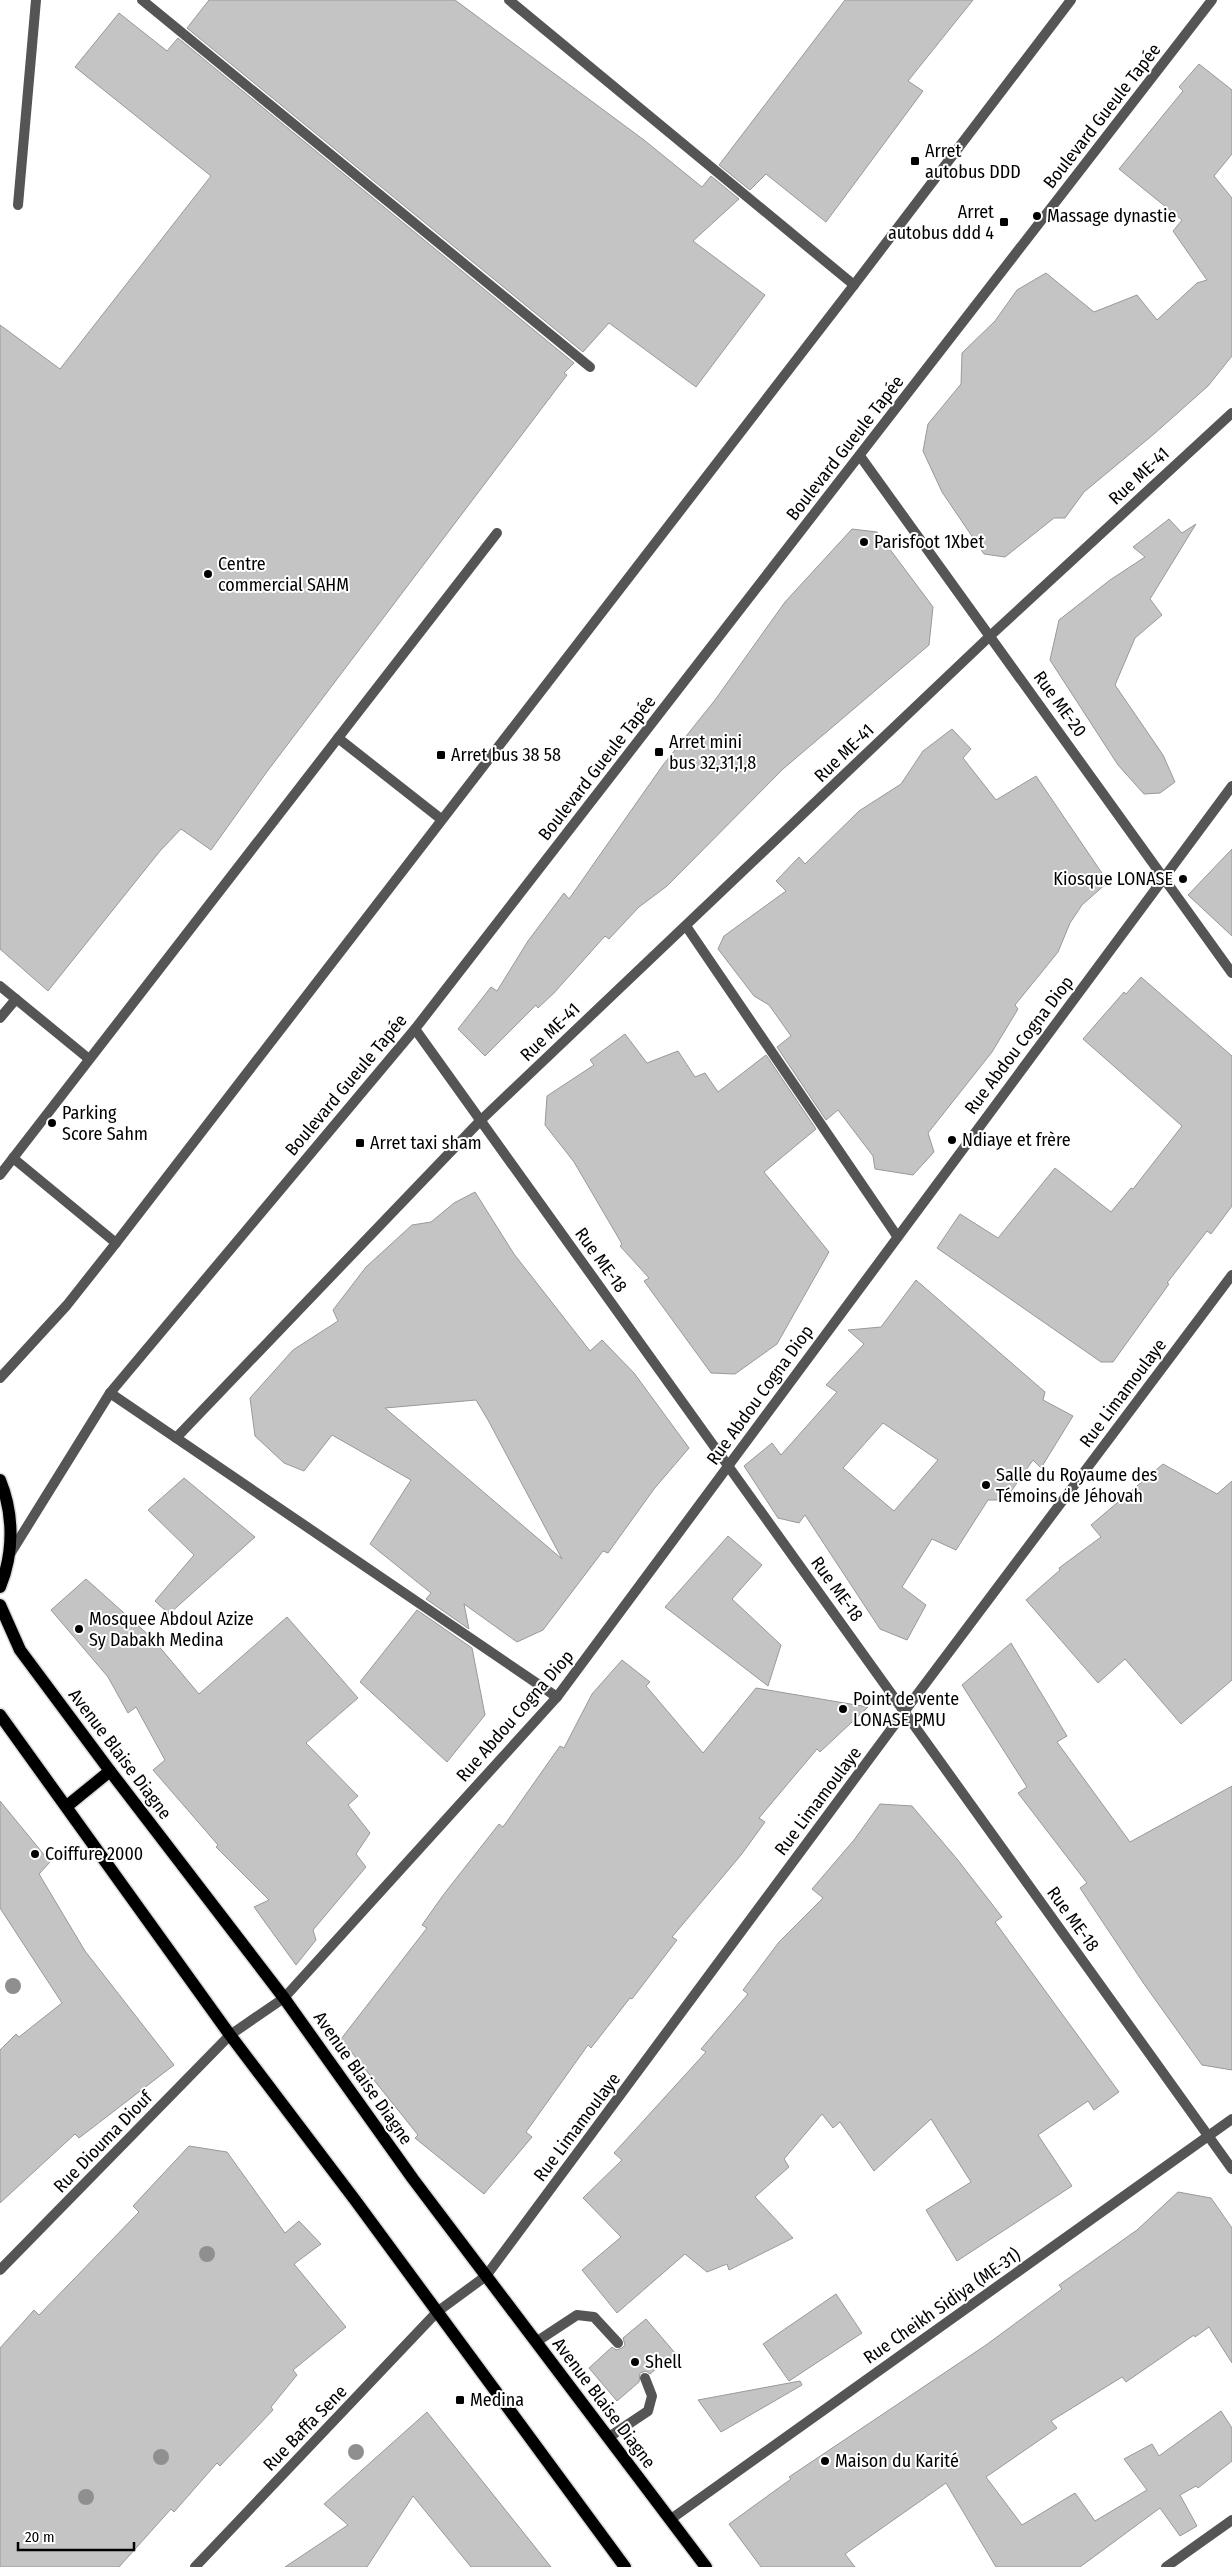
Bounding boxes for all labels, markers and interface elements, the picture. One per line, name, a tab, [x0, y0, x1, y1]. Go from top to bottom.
street label: Boulevard Gueule Tapée	[1039, 39, 1165, 193]
place label: Arret autobus DDD	[925, 140, 1021, 183]
marker: Arret autobus DDD	[909, 155, 921, 167]
place label: Arret autobus ddd 4	[888, 201, 994, 244]
place label: Massage dynastie	[1047, 205, 1176, 227]
marker: Massage dynastie	[1031, 210, 1043, 222]
marker: Arret autobus ddd 4	[998, 216, 1010, 228]
street label: Boulevard Gueule Tapée	[782, 371, 908, 525]
street label: Rue ME-41	[1104, 443, 1174, 509]
place label: Parisfoot 1Xbet	[874, 531, 984, 553]
marker: Parisfoot 1Xbet	[858, 536, 870, 548]
place label: Centre commercial SAHM	[218, 553, 349, 596]
marker: Centre commercial SAHM	[202, 568, 214, 580]
street label: Rue ME-20	[1029, 667, 1091, 741]
street label: Boulevard Gueule Tapée	[534, 691, 660, 845]
street label: Rue ME-41	[810, 719, 878, 787]
place label: Arret mini bus 32,31,1,8	[669, 731, 756, 774]
place label: Arret bus 38 58	[451, 744, 561, 766]
marker: Arret mini bus 32,31,1,8	[653, 746, 665, 758]
marker: Arret bus 38 58	[435, 749, 447, 761]
place label: Kiosque LONASE	[1053, 868, 1173, 890]
marker: Kiosque LONASE	[1177, 873, 1189, 885]
street label: Rue Abdou Cogna Diop	[960, 972, 1078, 1118]
street label: Rue ME-41	[516, 998, 584, 1066]
street label: Boulevard Gueule Tapée	[280, 1010, 412, 1160]
place label: Parking Score Sahm	[62, 1102, 148, 1145]
marker: Parking Score Sahm	[46, 1117, 58, 1129]
place label: Ndiaye et frère	[962, 1129, 1071, 1151]
place label: Arret taxi sham	[370, 1132, 482, 1154]
marker: Ndiaye et frère	[946, 1134, 958, 1146]
marker: Arret taxi sham	[354, 1137, 366, 1149]
street label: Rue ME-18	[570, 1223, 632, 1297]
street label: Rue Abdou Cogna Diop	[702, 1321, 818, 1469]
street label: Rue Limamoulaye	[1075, 1334, 1171, 1452]
place label: Salle du Royaume des Témoins de Jéhovah	[996, 1464, 1158, 1507]
marker: Salle du Royaume des Témoins de Jéhovah	[980, 1479, 992, 1491]
street label: Rue ME-18	[806, 1552, 868, 1626]
place label: Mosquee Abdoul Azize Sy Dabakh Medina	[89, 1608, 254, 1651]
marker: Mosquee Abdoul Azize Sy Dabakh Medina	[73, 1623, 85, 1635]
street label: Rue Abdou Cogna Diop	[452, 1646, 578, 1786]
street label: Avenue Blaise Diagne	[64, 1684, 176, 1824]
place label: Point de vente LONASE PMU	[853, 1688, 959, 1731]
marker: Point de vente LONASE PMU	[837, 1703, 849, 1715]
street label: Rue Limamoulaye	[770, 1742, 866, 1860]
place label: Coiffure 2000	[45, 1843, 143, 1865]
marker: Coiffure 2000	[29, 1848, 41, 1860]
street label: Rue ME-18	[1042, 1882, 1104, 1956]
street label: Avenue Blaise Diagne	[309, 2007, 417, 2149]
street label: Rue Limamoulaye	[529, 2068, 625, 2186]
street label: Rue Diouma Diouf	[49, 2086, 158, 2197]
street label: Rue Cheikh Sidiya (ME-31)	[859, 2243, 1025, 2369]
street label: Avenue Blaise Diagne	[548, 2333, 660, 2473]
place label: Shell	[645, 2351, 682, 2373]
marker: Shell	[629, 2356, 641, 2368]
street label: Rue Baffa Sene	[259, 2380, 352, 2476]
place label: Medina	[470, 2389, 524, 2411]
marker: Medina	[454, 2394, 466, 2406]
place label: Maison du Karité	[835, 2450, 959, 2472]
marker: Maison du Karité	[819, 2455, 831, 2467]
scale bar	[18, 2520, 134, 2552]
text: 20 m	[25, 2528, 55, 2546]

